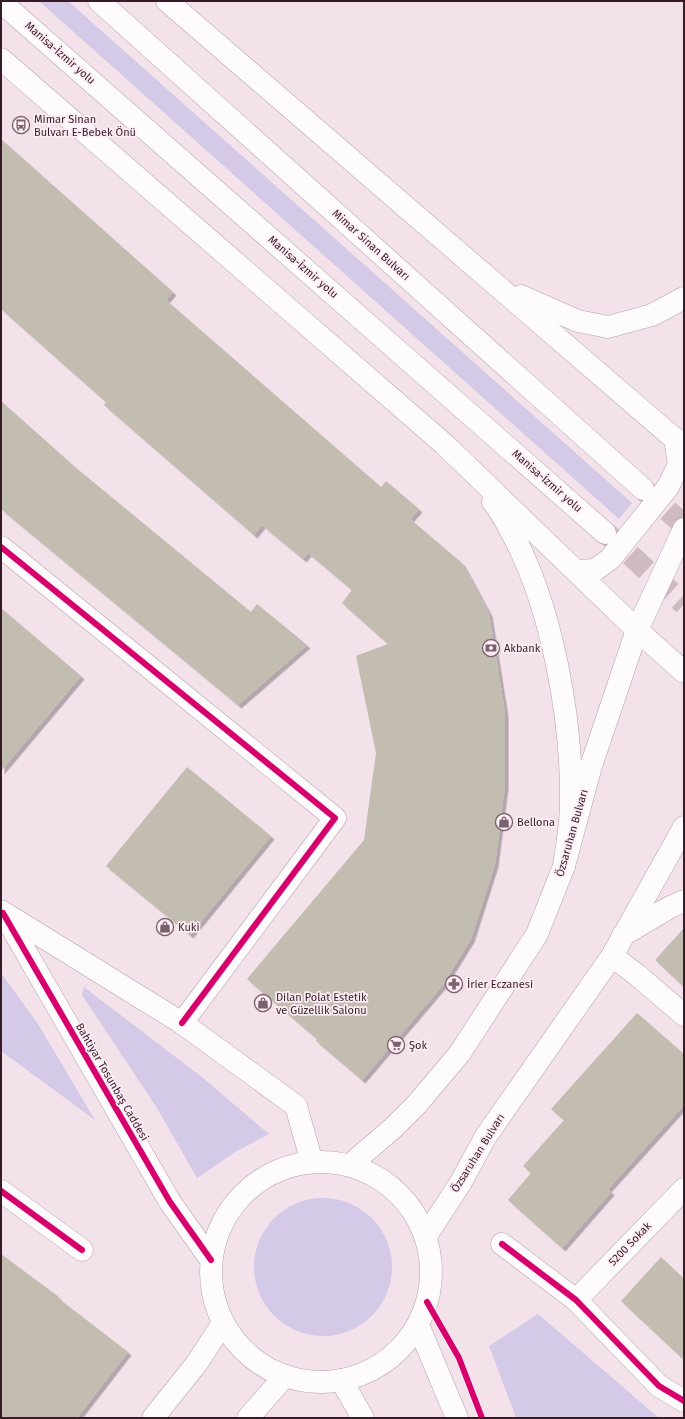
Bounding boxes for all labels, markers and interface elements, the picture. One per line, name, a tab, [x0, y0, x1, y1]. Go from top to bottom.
street label: Manisa-İzmir yolu	[22, 18, 98, 87]
place label: Mimar Sinan Bulvarı E-Bebek Önü	[34, 113, 136, 139]
bus stop icon: Mimar Sinan Bulvarı E-Bebek Önü	[11, 115, 31, 135]
street label: Mimar Sinan Bulvarı	[330, 207, 412, 283]
street label: Manisa-İzmir yolu	[265, 232, 341, 301]
street label: Manisa-İzmir yolu	[509, 446, 585, 515]
bank icon: Akbank	[481, 638, 501, 658]
place label: Akbank	[504, 642, 541, 655]
street label: Özsaruhan Bulvarı	[552, 787, 591, 878]
shop icon: Bellona	[494, 812, 514, 832]
place label: Bellona	[517, 816, 555, 829]
shop icon: Kuki	[155, 917, 175, 937]
place label: Kuki	[178, 921, 200, 934]
pharmacy icon: İrier Eczanesi	[444, 974, 464, 994]
place label: İrier Eczanesi	[467, 977, 533, 991]
place label: Dilan Polat Estetik ve Güzellik Salonu	[276, 991, 367, 1017]
shop icon: Dilan Polat Estetik ve Güzellik Salonu	[253, 993, 273, 1013]
street label: Bahtiyar Tosunbaş Caddesi	[73, 1021, 151, 1143]
supermarket icon: Şok	[386, 1035, 406, 1055]
place label: Şok	[409, 1039, 427, 1052]
street label: Özsaruhan Bulvarı	[448, 1111, 507, 1195]
street label: 5200 Sokak	[606, 1219, 654, 1268]

